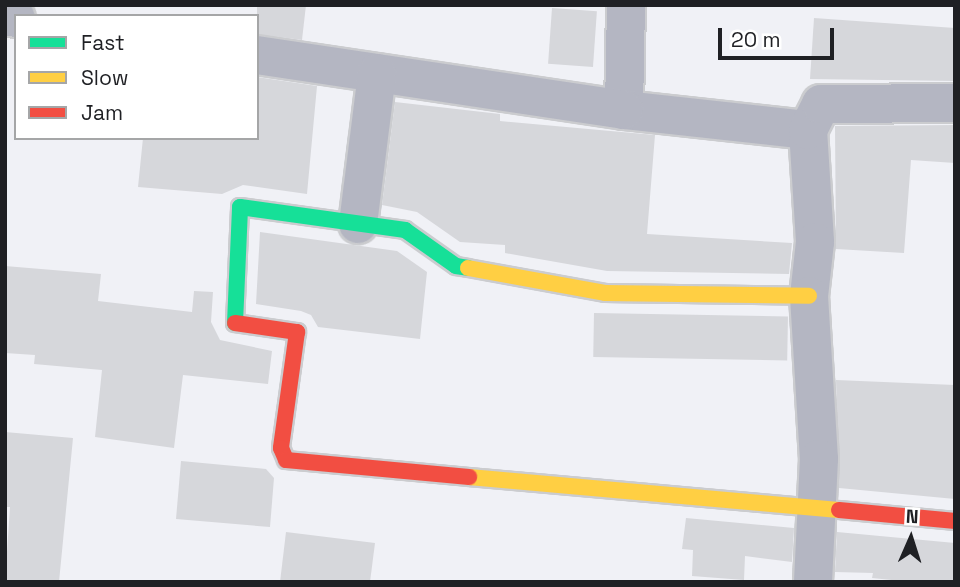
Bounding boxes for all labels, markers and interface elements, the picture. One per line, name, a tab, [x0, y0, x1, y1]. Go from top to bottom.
legend	[14, 14, 259, 140]
scale bar	[722, 14, 838, 58]
text: 20 m	[731, 26, 781, 53]
text: Fast	[81, 29, 125, 56]
text: Slow	[81, 64, 129, 91]
text: Jam	[81, 99, 123, 126]
north arrow	[876, 503, 946, 573]
text: N	[905, 504, 919, 529]

